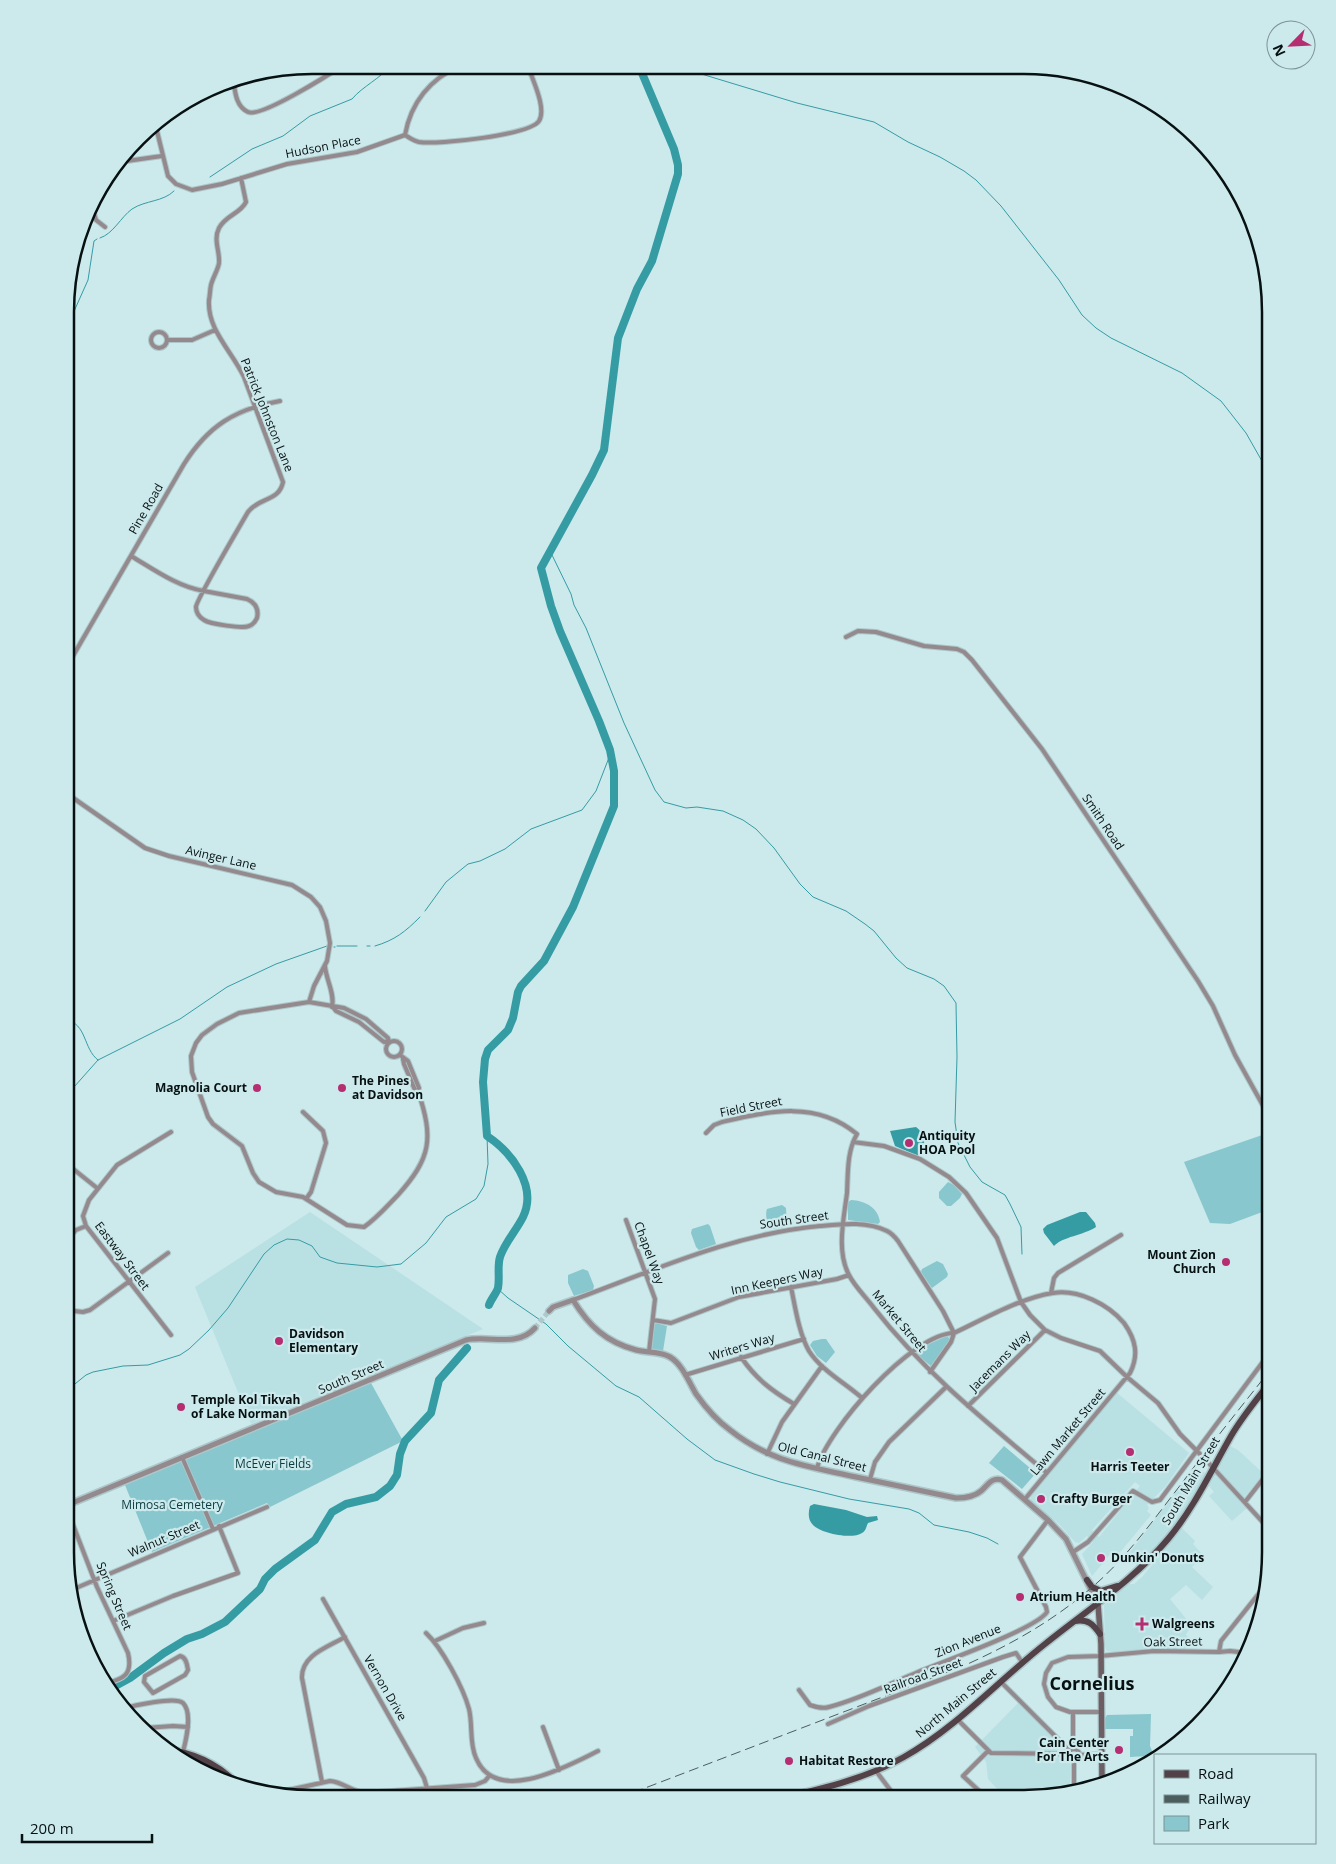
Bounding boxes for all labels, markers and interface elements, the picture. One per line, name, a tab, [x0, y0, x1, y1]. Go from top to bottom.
north arrow	[1266, 20, 1316, 70]
text: N	[1268, 41, 1290, 60]
street label: Hudson Place	[284, 131, 362, 162]
street label: Patrick Johnston Lane	[237, 355, 298, 474]
street label: Pine Road	[124, 480, 167, 537]
street label: Smith Road	[1078, 790, 1128, 853]
street label: Avinger Lane	[184, 841, 258, 874]
place label: The Pines at Davidson	[352, 1072, 423, 1103]
place label: Magnolia Court	[155, 1079, 247, 1096]
marker: Magnolia Court	[251, 1082, 263, 1094]
marker: The Pines at Davidson	[336, 1082, 348, 1094]
street label: Field Street	[718, 1092, 783, 1121]
place label: Antiquity HOA Pool	[919, 1127, 975, 1158]
marker: Antiquity HOA Pool	[903, 1137, 915, 1149]
street label: South Street	[758, 1206, 829, 1233]
street label: Eastway Street	[91, 1218, 154, 1294]
street label: Chapel Way	[630, 1219, 669, 1287]
place label: Mount Zion Church	[1147, 1246, 1216, 1277]
marker: Mount Zion Church	[1220, 1256, 1232, 1268]
street label: Inn Keepers Way	[729, 1262, 825, 1299]
street label: Market Street	[868, 1286, 930, 1355]
place label: Davidson Elementary	[289, 1325, 358, 1356]
street label: Jacemans Way	[965, 1326, 1035, 1396]
street label: Writers Way	[707, 1328, 778, 1365]
marker: Davidson Elementary	[273, 1335, 285, 1347]
street label: South Street	[316, 1355, 386, 1398]
street label: Lawn Market Street	[1026, 1384, 1109, 1479]
place label: Temple Kol Tikvah of Lake Norman	[191, 1391, 300, 1422]
marker: Temple Kol Tikvah of Lake Norman	[175, 1401, 187, 1413]
street label: South Main Street	[1157, 1433, 1224, 1528]
street label: Old Canal Street	[776, 1437, 868, 1476]
marker: Harris Teeter	[1124, 1446, 1136, 1458]
park label: McEver Fields	[235, 1455, 311, 1472]
place label: Harris Teeter	[1091, 1458, 1170, 1475]
place label: Crafty Burger	[1051, 1490, 1132, 1507]
marker: Crafty Burger	[1035, 1493, 1047, 1505]
park label: Mimosa Cemetery	[121, 1496, 224, 1513]
street label: Walnut Street	[125, 1516, 202, 1561]
place label: Dunkin' Donuts	[1111, 1549, 1204, 1566]
marker: Dunkin' Donuts	[1095, 1552, 1107, 1564]
street label: Spring Street	[92, 1559, 136, 1632]
place label: Atrium Health	[1030, 1588, 1116, 1605]
marker: Atrium Health	[1014, 1591, 1026, 1603]
place label: Walgreens	[1152, 1615, 1215, 1632]
marker: Walgreens	[1136, 1618, 1148, 1630]
street label: Zion Avenue	[932, 1620, 1003, 1661]
street label: Oak Street	[1143, 1632, 1203, 1651]
street label: Vernon Drive	[360, 1652, 411, 1724]
street label: Railroad Street	[881, 1653, 965, 1698]
street label: North Main Street	[912, 1664, 1000, 1741]
district label: Cornelius	[1049, 1671, 1135, 1695]
place label: Cain Center For The Arts	[1036, 1734, 1110, 1765]
marker: Cain Center For The Arts	[1113, 1744, 1125, 1756]
place label: Habitat Restore	[799, 1752, 894, 1769]
legend	[1154, 1754, 1316, 1844]
marker: Habitat Restore	[783, 1755, 795, 1767]
text: Road	[1198, 1763, 1234, 1783]
text: Railway	[1198, 1788, 1251, 1808]
scale bar	[22, 1812, 152, 1844]
text: Park	[1198, 1813, 1229, 1833]
text: 200 m	[30, 1818, 74, 1838]

